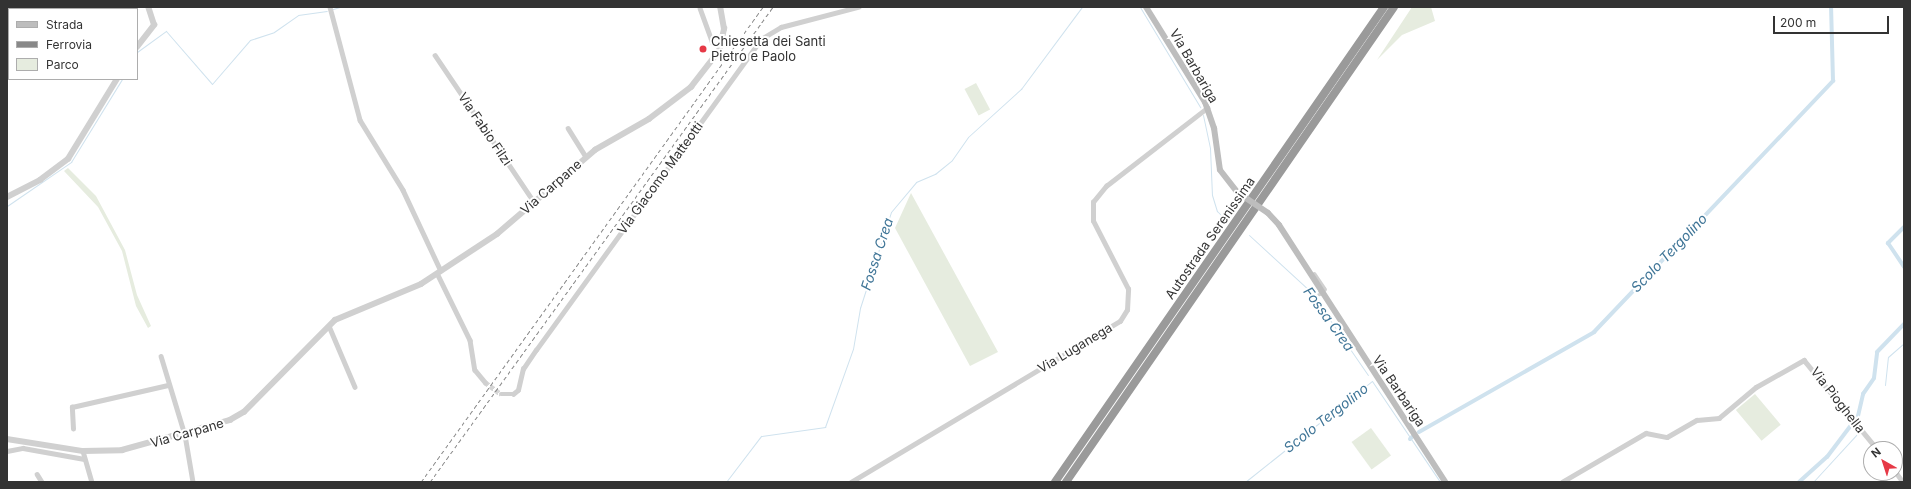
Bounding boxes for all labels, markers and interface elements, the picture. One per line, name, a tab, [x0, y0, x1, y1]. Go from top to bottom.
legend	[8, 8, 138, 80]
scale bar	[1775, 8, 1891, 34]
text: 200 m	[1780, 15, 1816, 30]
text: Strada	[46, 17, 83, 32]
street label: Via Barbariga	[1167, 26, 1221, 106]
place label: Chiesetta dei Santi Pietro e Paolo	[711, 34, 826, 65]
text: Ferrovia	[46, 37, 92, 52]
marker: Chiesetta dei Santi Pietro e Paolo	[698, 44, 708, 54]
text: Parco	[46, 57, 79, 72]
street label: Via Fabio Filzi	[455, 90, 515, 168]
street label: Via Giacomo Matteotti	[614, 119, 706, 237]
street label: Via Carpane	[517, 156, 585, 218]
street label: Autostrada Serenissima	[1162, 174, 1258, 302]
water label: Scolo Tergolino	[1627, 210, 1711, 296]
water label: Fossa Crea	[857, 216, 897, 292]
water label: Fossa Crea	[1300, 284, 1358, 354]
street label: Via Luganega	[1035, 320, 1115, 376]
street label: Via Barbariga	[1369, 352, 1429, 430]
street label: Via Pioghella	[1807, 364, 1869, 436]
water label: Scolo Tergolino	[1280, 380, 1372, 456]
street label: Via Carpane	[149, 415, 225, 451]
north arrow	[1863, 441, 1903, 481]
text: N	[1868, 444, 1884, 461]

